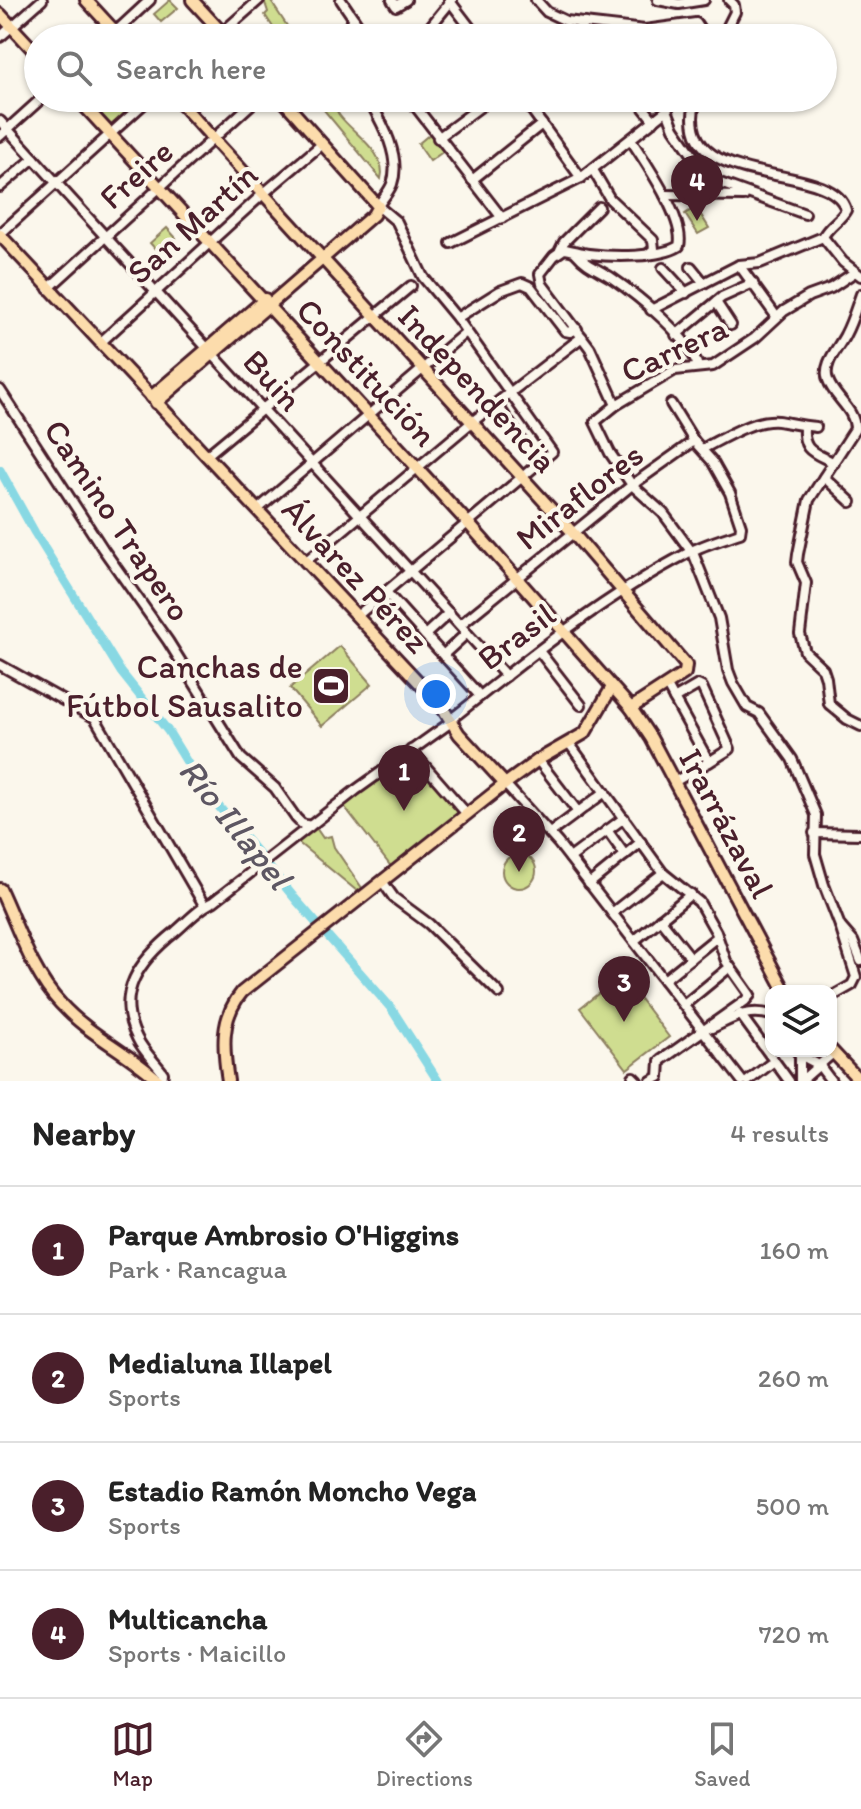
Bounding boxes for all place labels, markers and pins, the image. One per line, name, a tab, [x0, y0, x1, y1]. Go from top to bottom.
pin: 4	[671, 155, 723, 221]
place label: Canchas de Fútbol Sausalito	[66, 646, 303, 726]
sports icon: Canchas de Fútbol Sausalito	[310, 665, 352, 707]
pin: 1	[378, 745, 430, 811]
pin: 2	[493, 806, 545, 872]
pin: 3	[598, 956, 650, 1022]

